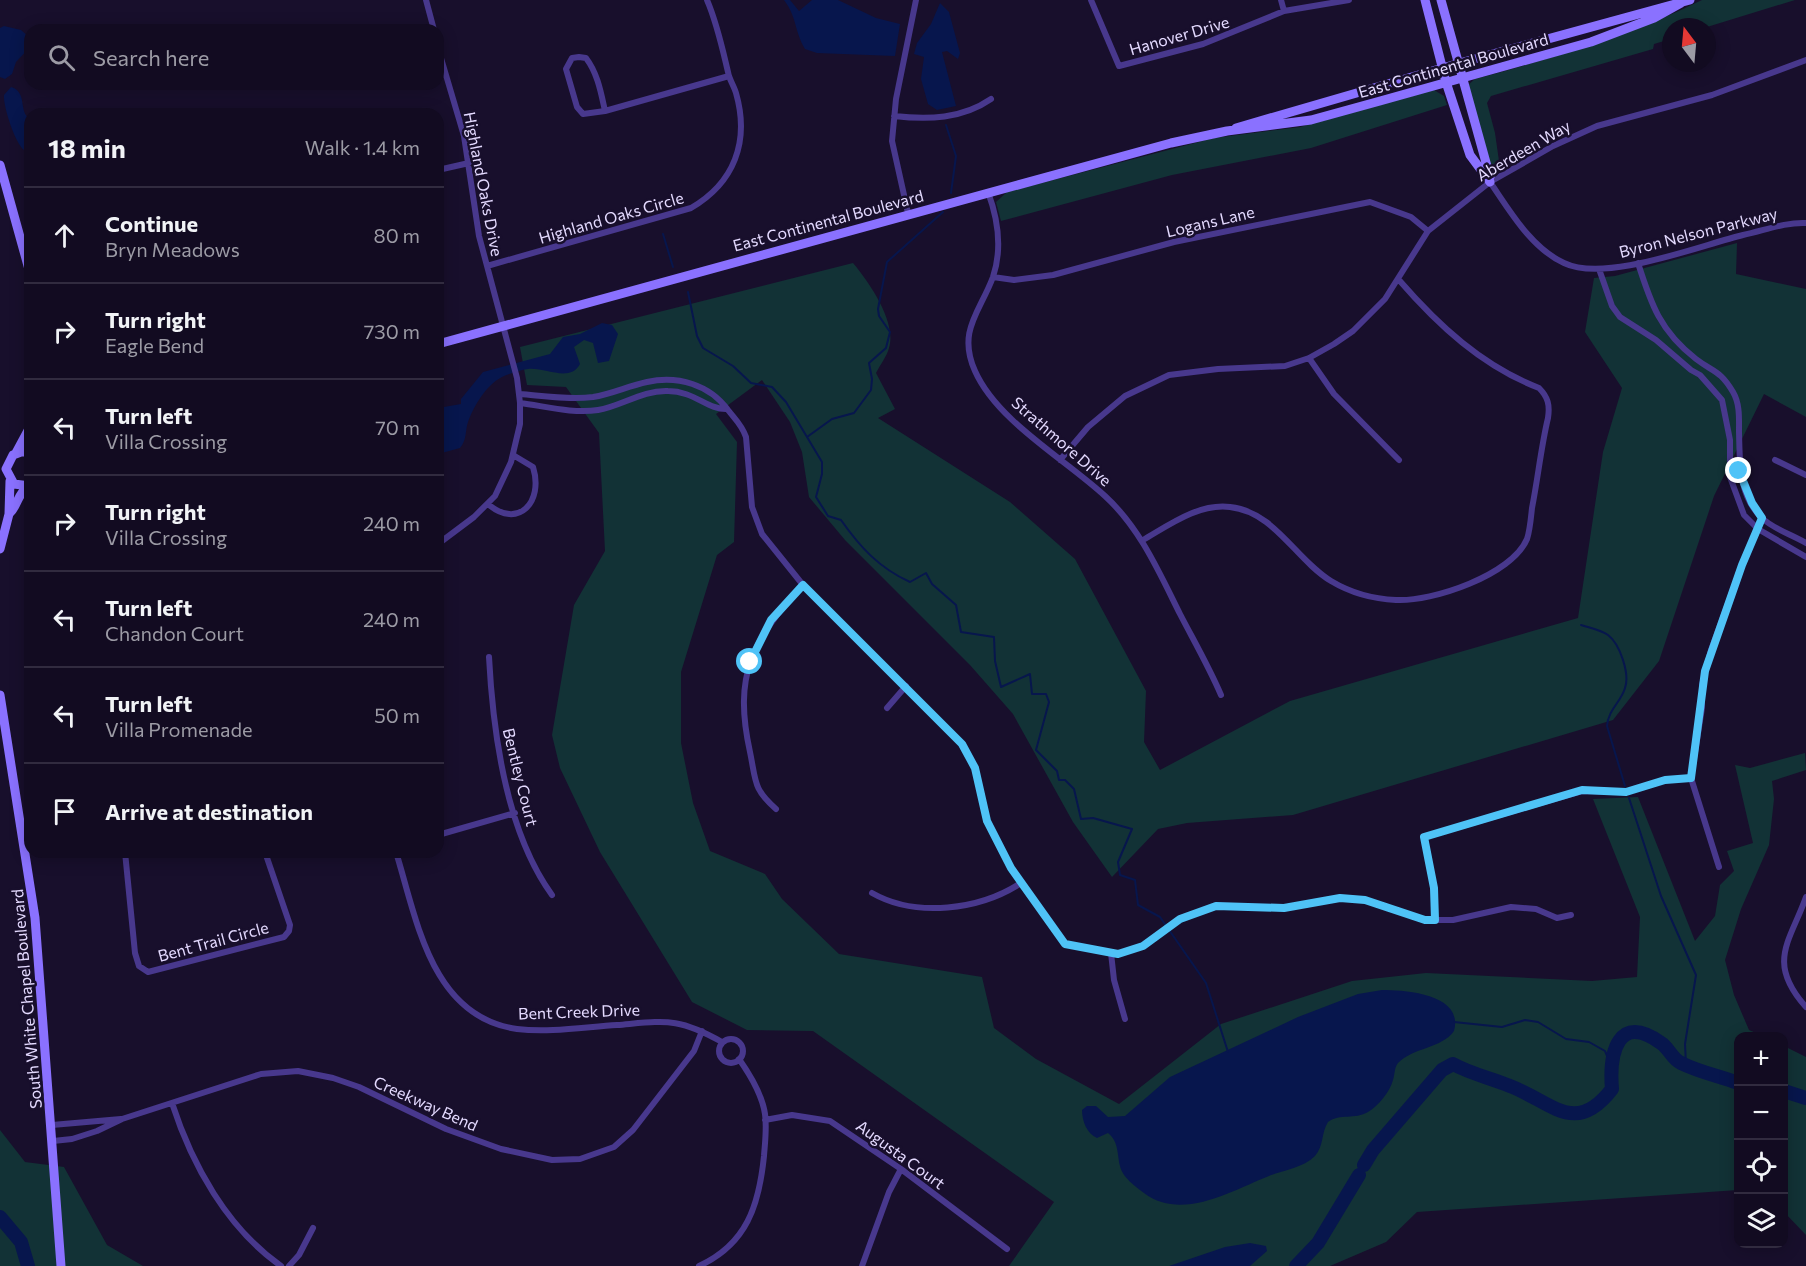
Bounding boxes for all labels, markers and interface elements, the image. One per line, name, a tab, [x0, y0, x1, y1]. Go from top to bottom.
street label: Hanover Drive	[1127, 12, 1231, 58]
north arrow	[1662, 18, 1716, 72]
search box	[24, 24, 444, 90]
street label: East Continental Boulevard	[1356, 29, 1550, 101]
icon: search	[45, 41, 78, 74]
text: Search here	[93, 44, 209, 71]
street label: Highland Oaks Drive	[461, 110, 507, 258]
street label: Aberdeen Way	[1473, 115, 1573, 185]
text: 18 min	[48, 132, 126, 163]
text: Walk · 1.4 km	[305, 135, 420, 159]
street label: East Continental Boulevard	[730, 185, 926, 255]
street label: Highland Oaks Circle	[536, 187, 686, 247]
street label: Logans Lane	[1164, 202, 1256, 240]
street label: Byron Nelson Parkway	[1617, 203, 1779, 261]
text: Continue	[105, 210, 198, 237]
icon: ahead	[48, 219, 81, 252]
text: 80 m	[374, 223, 420, 247]
text: Bryn Meadows	[105, 237, 240, 261]
text: Turn right	[105, 306, 206, 333]
icon: right	[48, 315, 81, 348]
text: 730 m	[364, 319, 420, 343]
text: Eagle Bend	[105, 333, 204, 357]
street label: Strathmore Drive	[1008, 393, 1116, 489]
text: Turn left	[105, 402, 192, 429]
icon: left	[48, 411, 81, 444]
text: 70 m	[375, 415, 420, 439]
text: Villa Crossing	[105, 429, 227, 453]
route end	[1725, 457, 1751, 483]
text: Turn right	[105, 498, 206, 525]
icon: right	[48, 507, 81, 540]
text: 240 m	[363, 511, 420, 535]
text: Villa Crossing	[105, 525, 227, 549]
text: Turn left	[105, 594, 192, 621]
icon: left	[48, 603, 81, 636]
text: 240 m	[363, 607, 420, 631]
text: Chandon Court	[105, 621, 244, 645]
route start	[736, 648, 762, 674]
text: Turn left	[105, 690, 192, 717]
icon: left	[48, 699, 81, 732]
text: 50 m	[374, 703, 420, 727]
text: Villa Promenade	[105, 717, 253, 741]
street label: Bentley Court	[500, 726, 542, 828]
icon: arrive	[48, 795, 81, 828]
text: Arrive at destination	[105, 798, 313, 825]
street label: South White Chapel Boulevard	[7, 888, 45, 1110]
street label: Bent Trail Circle	[156, 917, 270, 965]
street label: Bent Creek Drive	[518, 999, 640, 1023]
map controls	[1734, 1032, 1788, 1248]
button: +	[1734, 1032, 1788, 1086]
street label: Creekway Bend	[371, 1072, 481, 1134]
button: −	[1734, 1086, 1788, 1140]
street label: Augusta Court	[853, 1115, 949, 1193]
button: locate	[1734, 1140, 1788, 1194]
button: layers	[1734, 1194, 1788, 1248]

